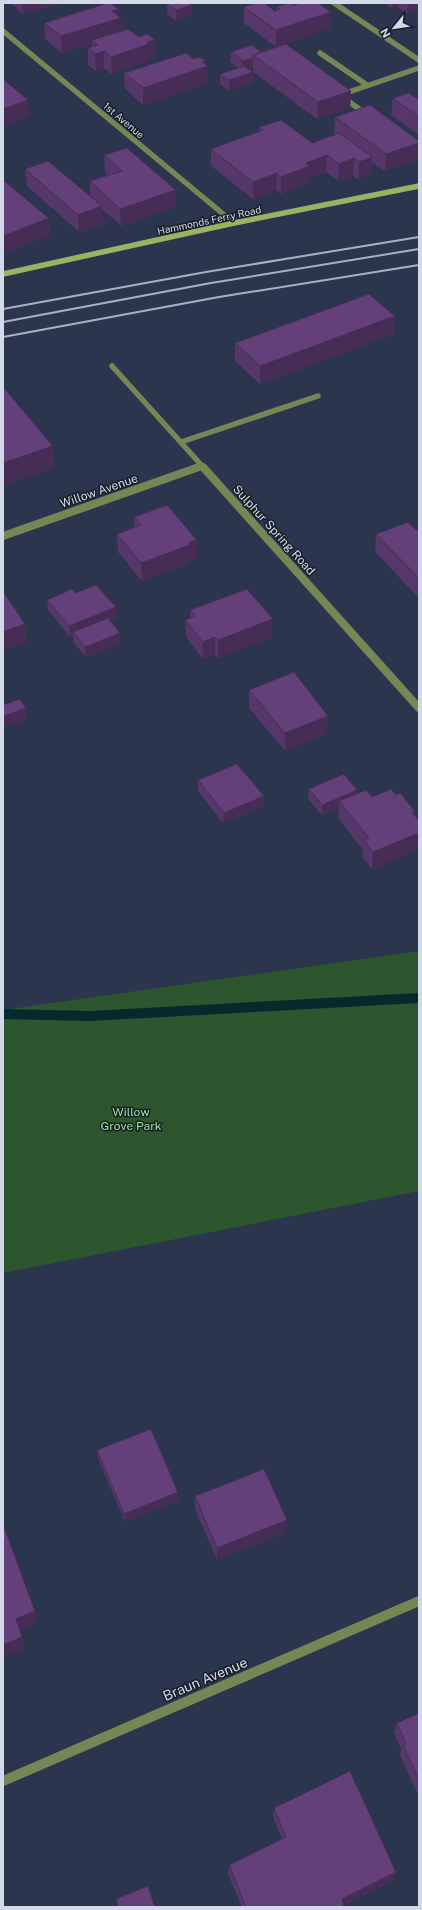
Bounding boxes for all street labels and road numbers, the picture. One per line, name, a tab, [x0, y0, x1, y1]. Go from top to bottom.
street label: 1st Avenue	[101, 99, 147, 141]
street label: Hammonds Ferry Road	[156, 203, 262, 237]
street label: Willow Avenue	[58, 471, 140, 511]
street label: Sulphur Spring Road	[230, 482, 318, 578]
street label: Braun Avenue	[160, 1654, 250, 1704]

